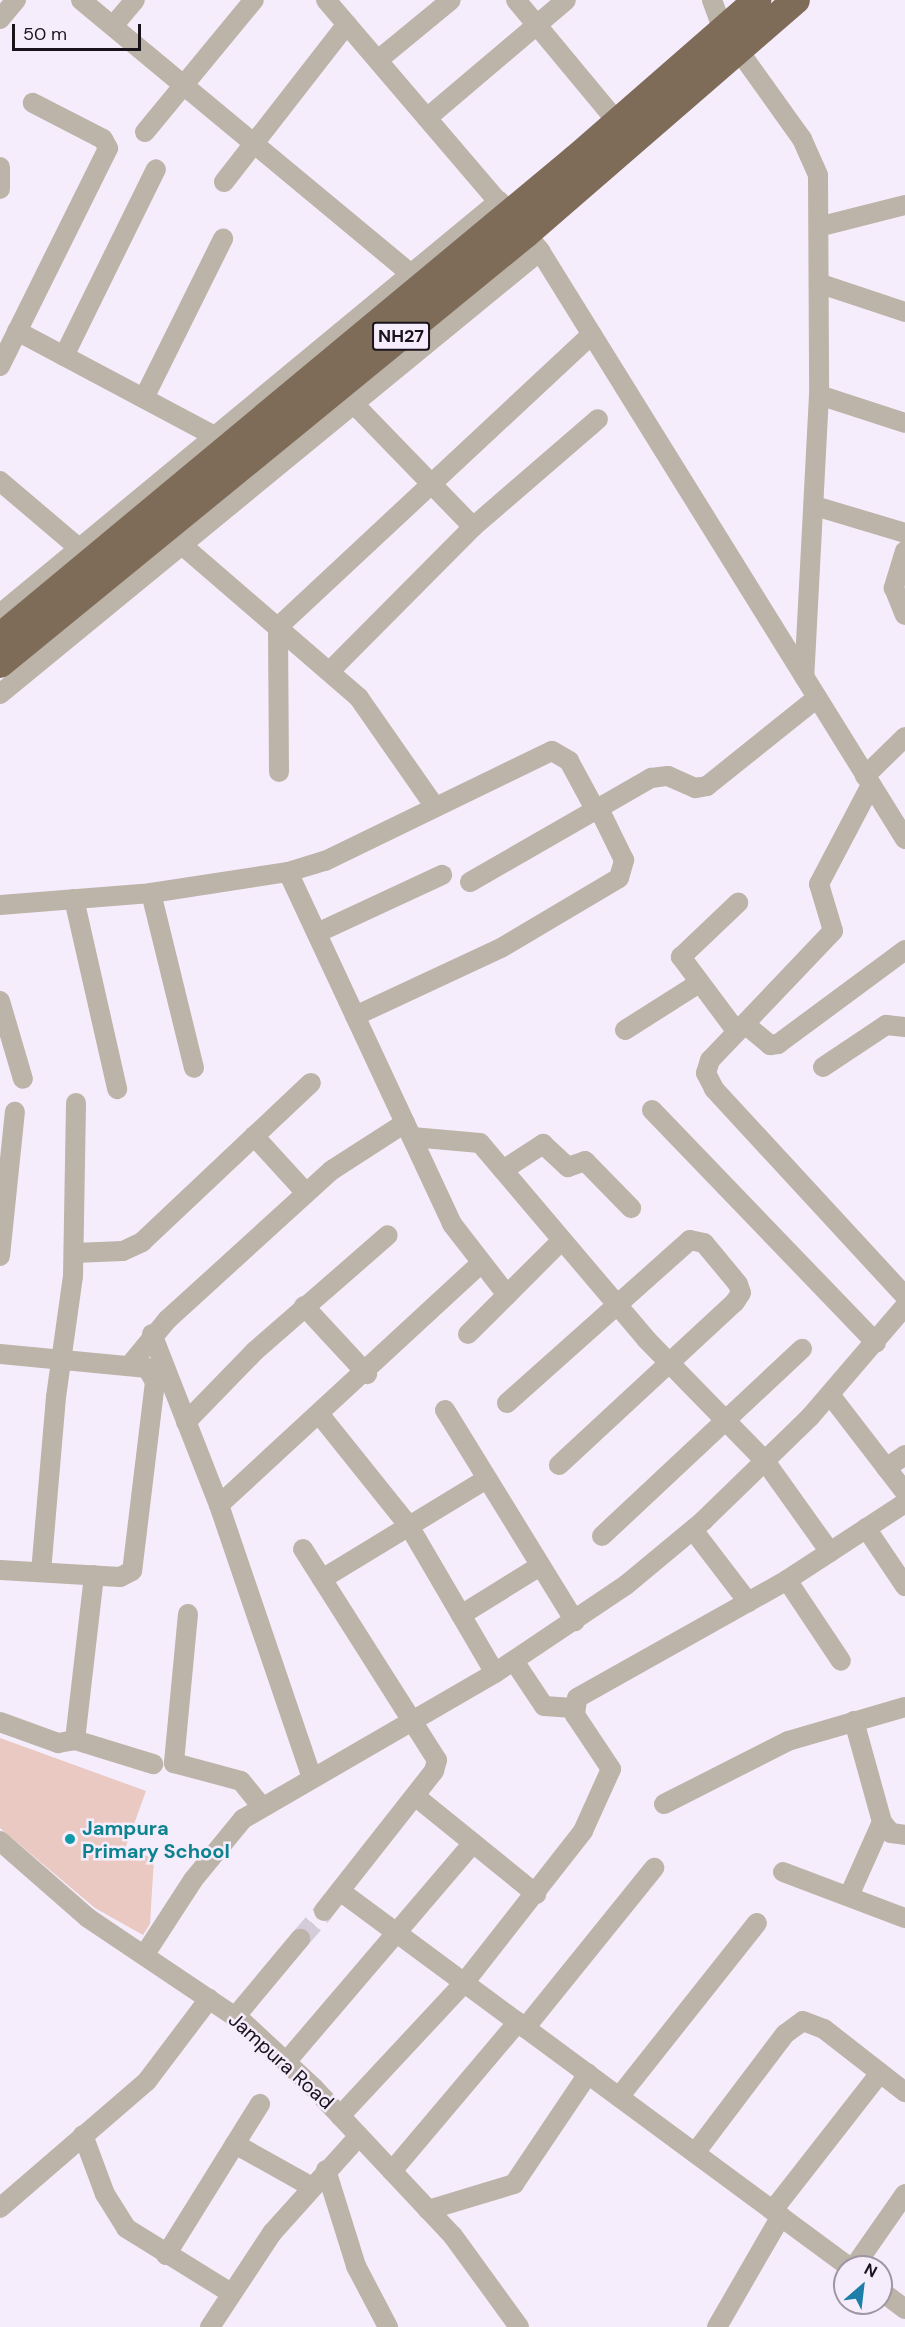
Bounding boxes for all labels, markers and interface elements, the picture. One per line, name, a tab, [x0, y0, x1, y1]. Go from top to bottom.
scale bar	[15, 12, 144, 50]
text: 50 m	[23, 22, 67, 46]
road number: NH27	[371, 321, 431, 351]
place label: Jampura Primary School	[82, 1816, 230, 1863]
marker: Jampura Primary School	[63, 1832, 77, 1846]
street label: Jampura Road	[224, 2008, 338, 2114]
north arrow	[833, 2255, 893, 2315]
text: N	[861, 2258, 881, 2282]

